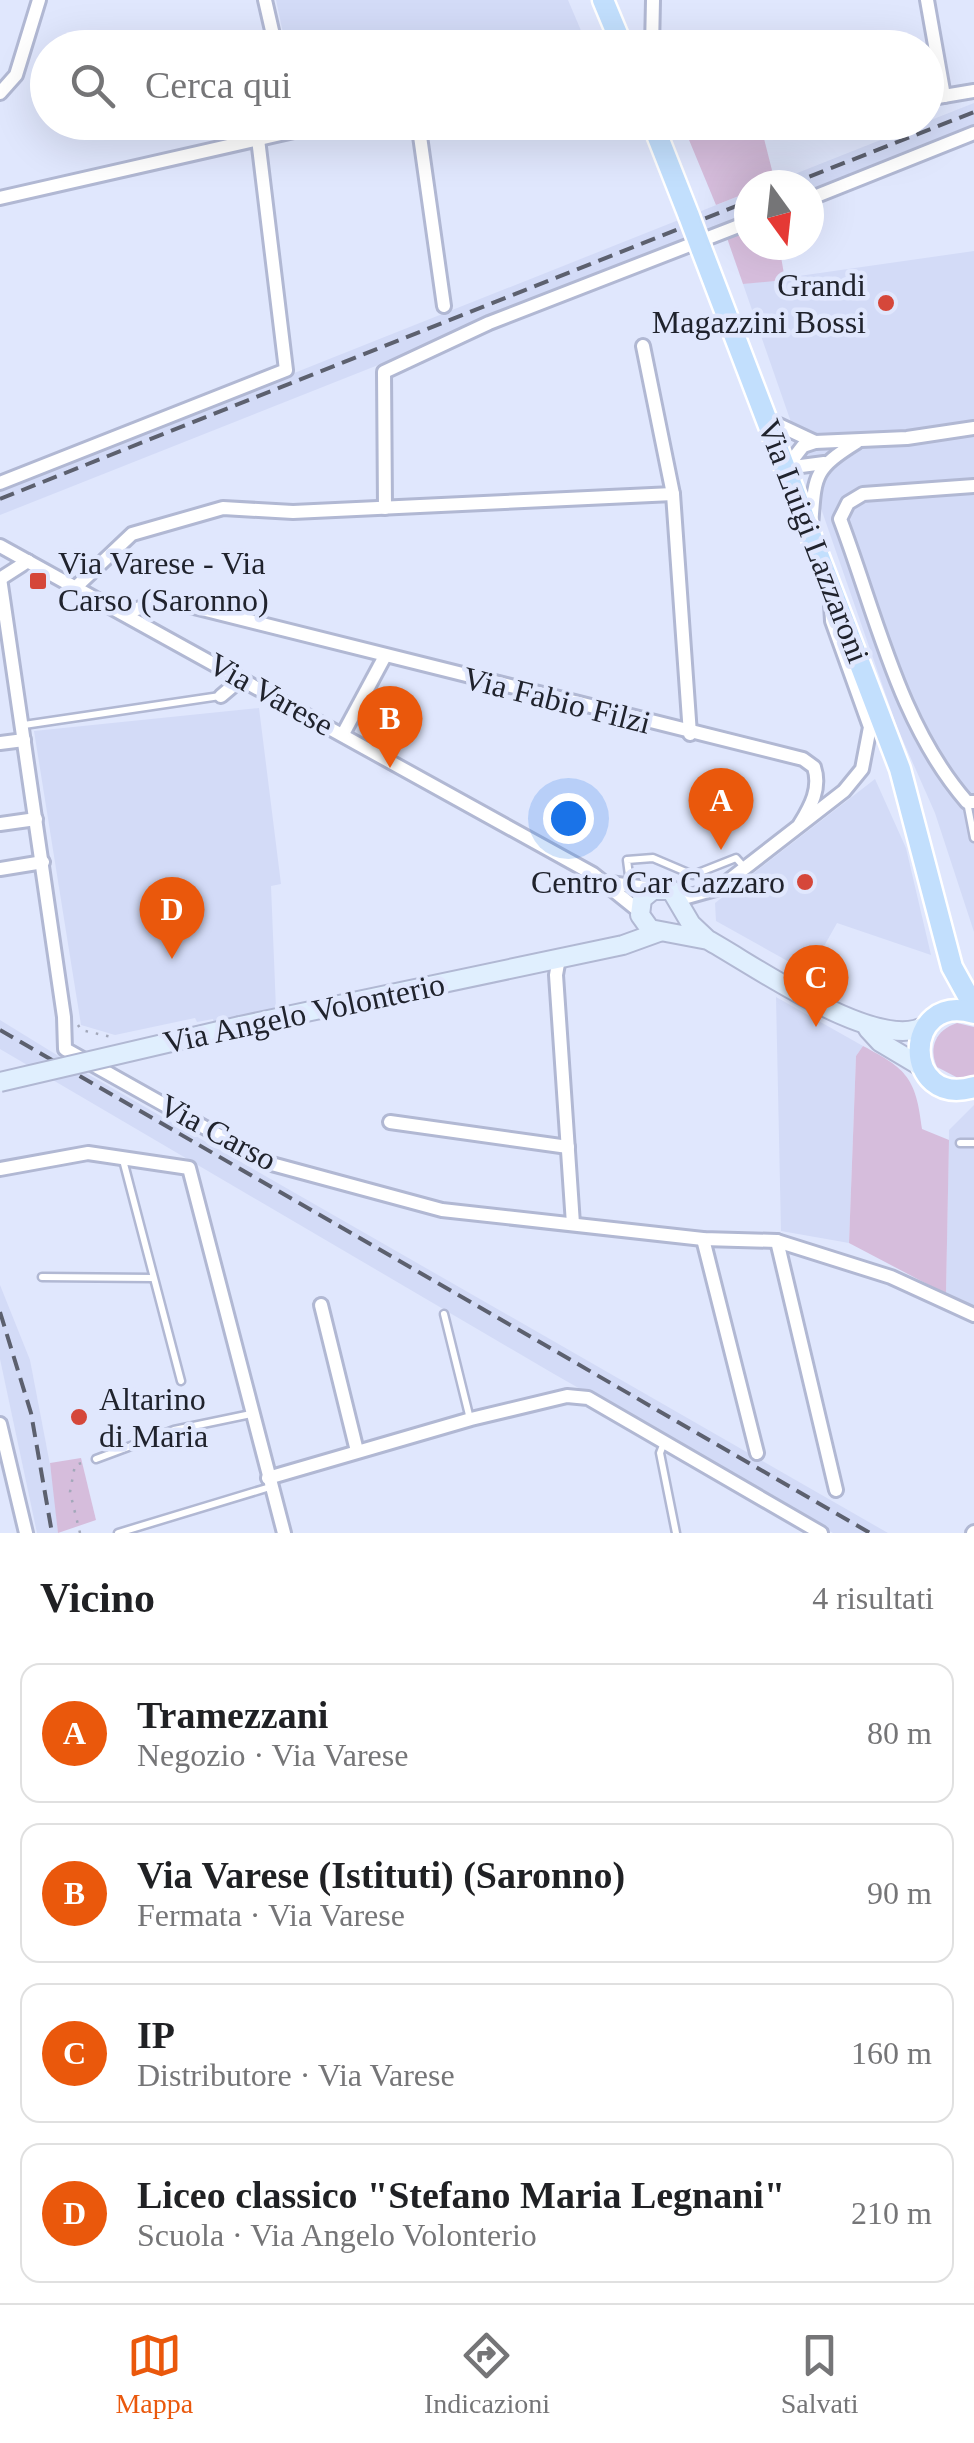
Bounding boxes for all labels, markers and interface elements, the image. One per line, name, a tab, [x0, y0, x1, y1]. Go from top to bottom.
search box	[30, 30, 944, 140]
icon: search	[65, 58, 120, 113]
text: Cerca qui	[145, 64, 292, 106]
north arrow	[734, 170, 824, 260]
place label: Grandi Magazzini Bossi	[652, 267, 866, 340]
marker: Grandi Magazzini Bossi	[875, 292, 897, 314]
street label: Via Luigi Lazzaroni	[751, 414, 877, 668]
place label: Via Varese - Via Carso (Saronno)	[58, 545, 269, 618]
marker: Via Varese - Via Carso (Saronno)	[27, 570, 49, 592]
street label: Via Varese	[202, 645, 340, 743]
street label: Via Fabio Filzi	[460, 659, 655, 741]
pin: B	[358, 686, 422, 768]
pin: A	[688, 768, 754, 850]
your location	[543, 793, 594, 844]
place label: Centro Car Cazzaro	[531, 864, 785, 900]
marker: Centro Car Cazzaro	[794, 871, 816, 893]
pin: D	[140, 876, 204, 959]
pin: C	[784, 944, 848, 1027]
street label: Via Angelo Volonterio	[160, 966, 448, 1060]
street label: Via Carso	[154, 1086, 282, 1178]
place label: Altarino di Maria	[99, 1381, 208, 1454]
marker: Altarino di Maria	[68, 1406, 90, 1428]
text: Vicino	[40, 1575, 155, 1621]
text: 4 risultati	[812, 1580, 934, 1616]
text: Tramezzani	[137, 1694, 328, 1736]
text: A	[63, 1715, 86, 1751]
text: 80 m	[867, 1715, 932, 1751]
text: Negozio · Via Varese	[137, 1737, 408, 1773]
text: Via Varese (Istituti) (Saronno)	[137, 1854, 625, 1896]
text: B	[64, 1875, 85, 1911]
text: 90 m	[867, 1875, 932, 1911]
text: Fermata · Via Varese	[137, 1897, 405, 1933]
text: IP	[137, 2014, 175, 2056]
text: C	[63, 2035, 86, 2071]
text: 160 m	[851, 2035, 932, 2071]
text: Distributore · Via Varese	[137, 2057, 455, 2093]
text: Liceo classico "Stefano Maria Legnani"	[137, 2174, 785, 2216]
text: D	[63, 2195, 86, 2231]
text: 210 m	[851, 2195, 932, 2231]
text: Scuola · Via Angelo Volonterio	[137, 2217, 537, 2253]
tab: Mappa	[115, 2328, 193, 2420]
tab: Indicazioni	[424, 2328, 550, 2420]
tab: Salvati	[781, 2328, 859, 2420]

